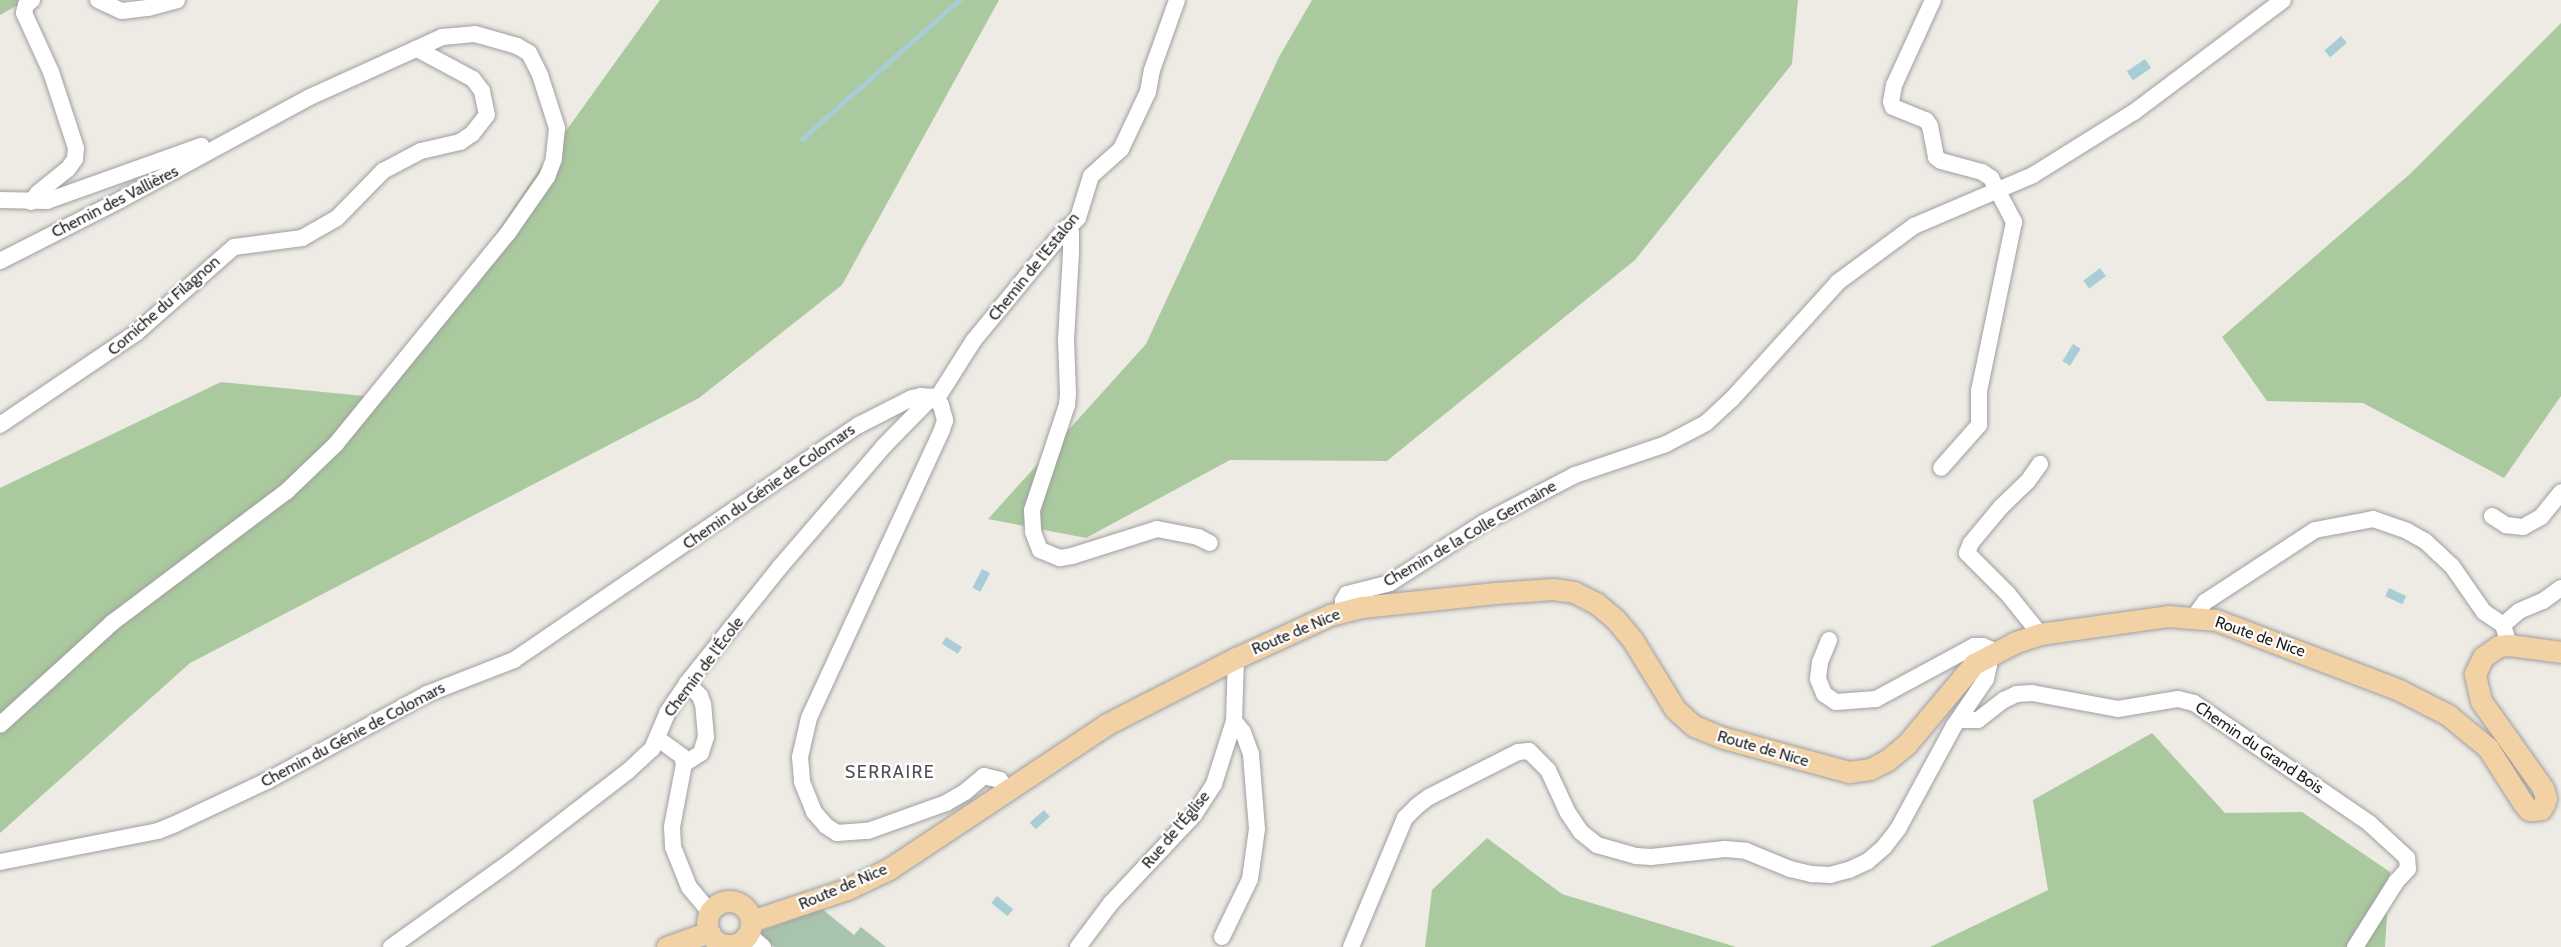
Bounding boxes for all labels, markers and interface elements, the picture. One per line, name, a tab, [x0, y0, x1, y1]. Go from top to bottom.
street label: Chemin des Vallières	[48, 162, 182, 242]
street label: Chemin de l'Estalon	[984, 209, 1084, 325]
street label: Corniche du Filagnon	[104, 252, 224, 360]
street label: Chemin du Génie de Colomars	[679, 420, 859, 554]
street label: Chemin de la Colle Germaine	[1380, 477, 1560, 591]
street label: Route de Nice	[1249, 605, 1343, 659]
street label: Chemin de l'École	[660, 613, 748, 721]
street label: Route de Nice	[2212, 613, 2308, 661]
street label: Chemin du Génie de Colomars	[258, 678, 448, 792]
street label: Chemin du Grand Bois	[2191, 698, 2327, 798]
street label: Route de Nice	[1715, 727, 1811, 771]
district label: SERRAIRE	[845, 761, 935, 783]
street label: Rue de l'Église	[1138, 787, 1214, 873]
street label: Route de Nice	[796, 860, 890, 914]

